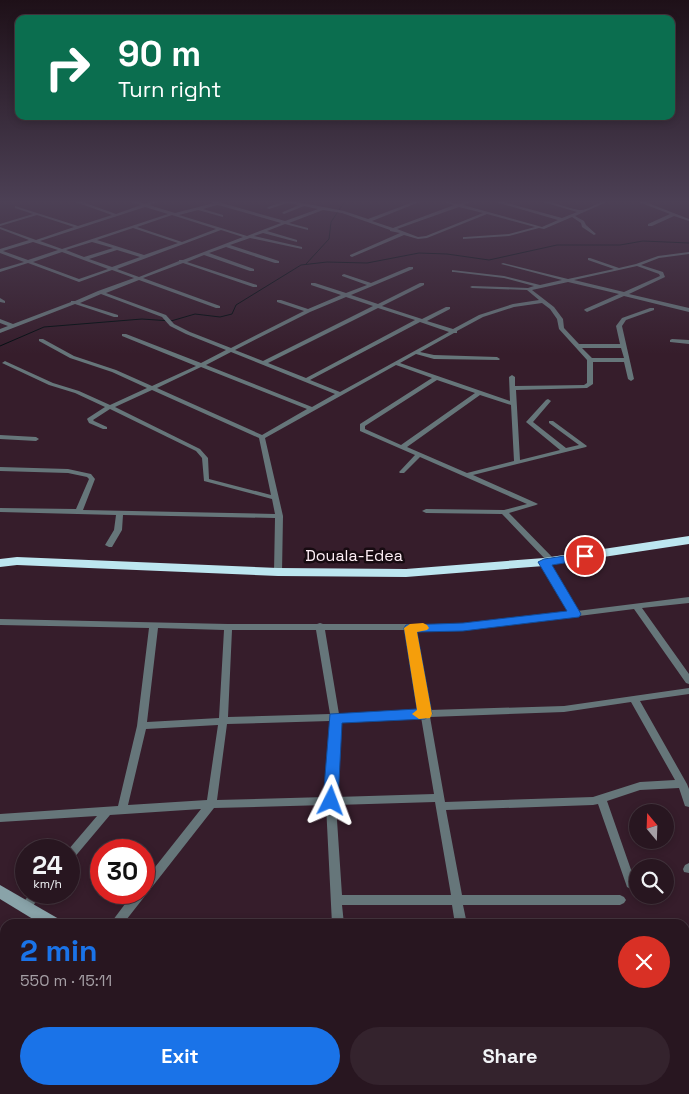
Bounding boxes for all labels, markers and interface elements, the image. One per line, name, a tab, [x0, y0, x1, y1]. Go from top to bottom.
text: 90 m	[118, 32, 201, 76]
icon: right	[35, 35, 100, 100]
text: Turn right	[118, 75, 221, 103]
pin	[564, 535, 606, 577]
icon: arrive	[571, 542, 599, 570]
street label: Douala-Edea	[305, 545, 403, 566]
position arrow	[304, 774, 356, 826]
north arrow	[629, 804, 674, 849]
map controls	[629, 804, 674, 904]
speed limit sign: 30	[90, 839, 155, 904]
text: 24	[32, 849, 63, 881]
button: search	[629, 859, 674, 904]
text: km/h	[33, 876, 62, 892]
text: 2 min	[20, 931, 98, 970]
button: close	[618, 936, 670, 988]
text: 550 m · 15:11	[20, 970, 112, 991]
button: Exit	[20, 1027, 340, 1085]
button: Share	[350, 1027, 670, 1085]

